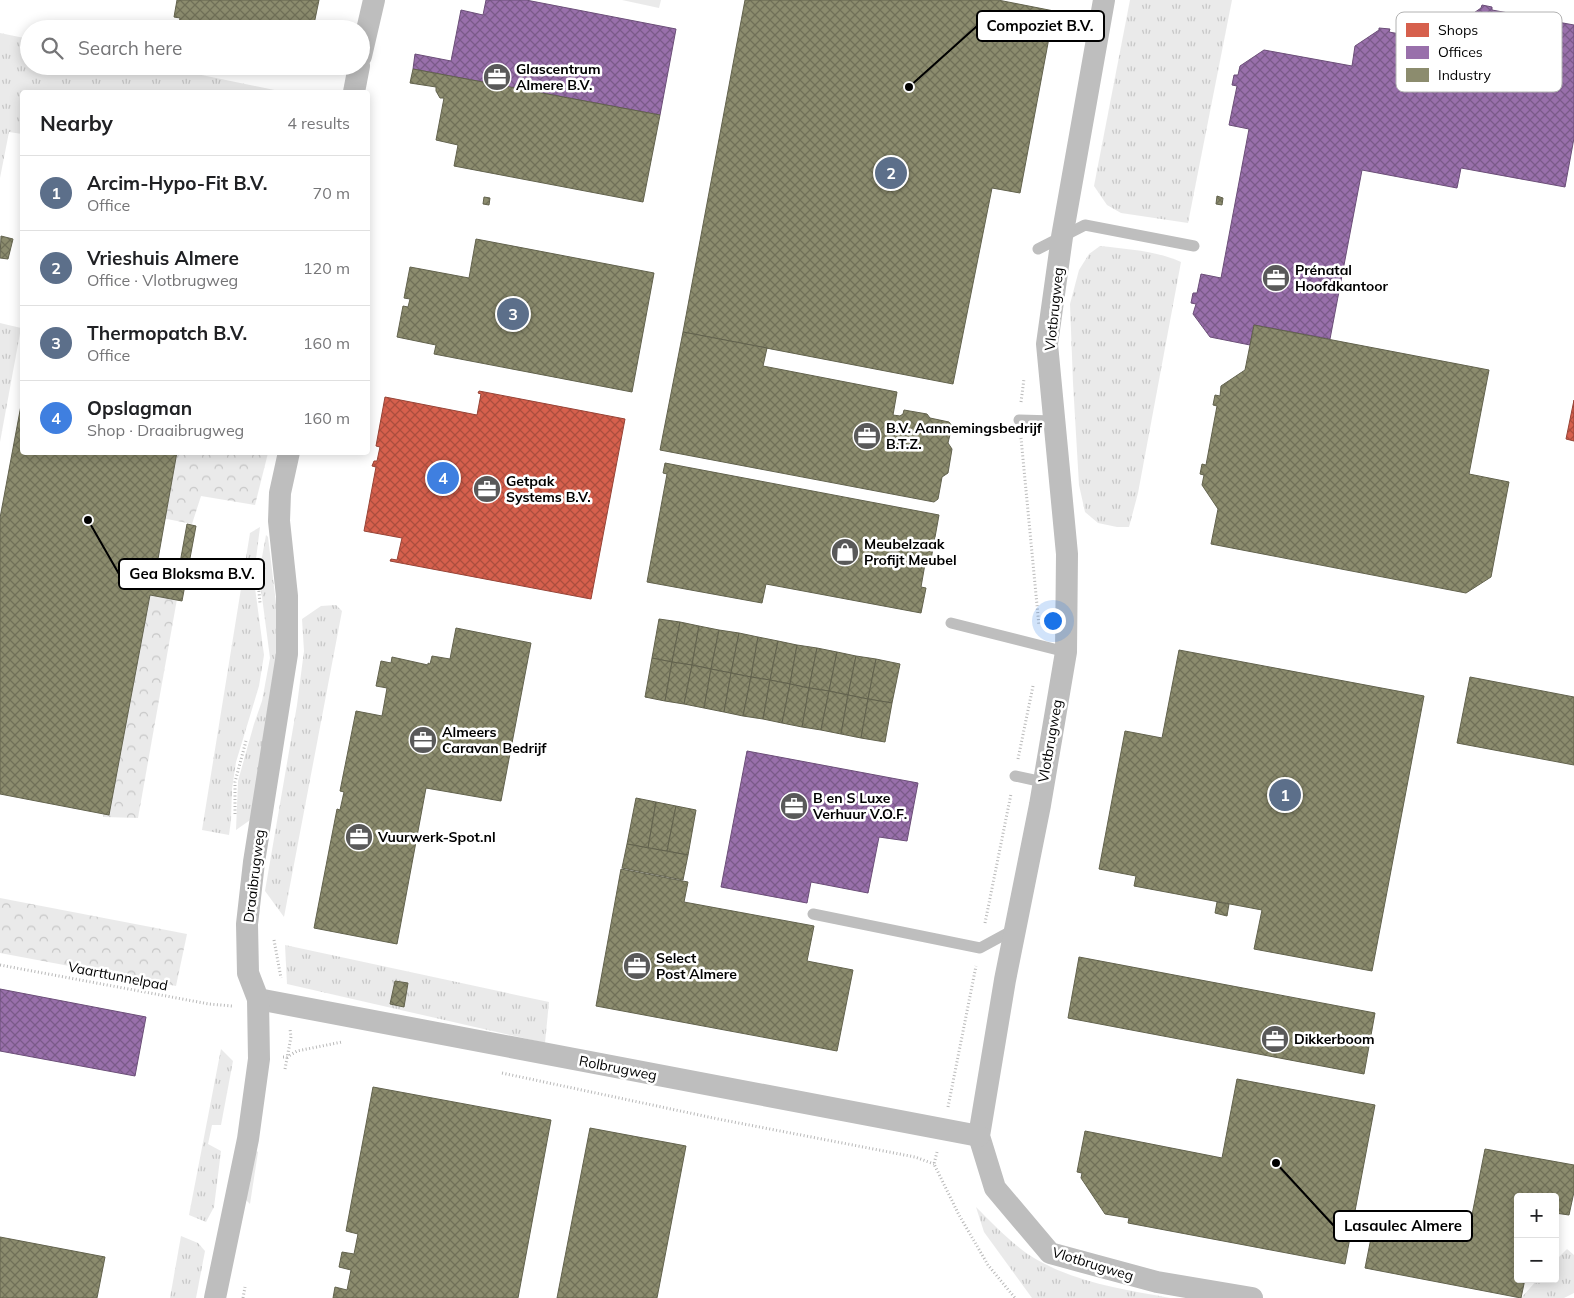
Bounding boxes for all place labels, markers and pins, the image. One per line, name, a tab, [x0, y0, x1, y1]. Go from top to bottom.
callout: Compoziet B.V.	[977, 11, 1104, 41]
place label: Glascentrum Almere B.V.	[516, 60, 600, 94]
office icon: Glascentrum Almere B.V.	[482, 62, 512, 92]
pin: 2	[875, 154, 907, 192]
place label: Prénatal Hoofdkantoor	[1295, 261, 1389, 295]
office icon: Prénatal Hoofdkantoor	[1261, 263, 1291, 293]
pin: 3	[497, 295, 529, 333]
place label: B.V. Aannemingsbedrijf B.T.Z.	[886, 419, 1043, 453]
office icon: B.V. Aannemingsbedrijf B.T.Z.	[852, 421, 882, 451]
pin: 4	[427, 459, 459, 497]
place label: Getpak Systems B.V.	[506, 472, 591, 506]
office icon: Getpak Systems B.V.	[472, 474, 502, 504]
place label: Meubelzaak Profijt Meubel	[864, 535, 957, 569]
shop icon: Meubelzaak Profijt Meubel	[830, 537, 860, 567]
callout: Gea Bloksma B.V.	[119, 559, 264, 589]
place label: Almeers Caravan Bedrijf	[442, 723, 547, 757]
office icon: Almeers Caravan Bedrijf	[408, 725, 438, 755]
pin: 1	[1269, 776, 1301, 814]
place label: B en S Luxe Verhuur V.O.F.	[812, 789, 907, 823]
office icon: B en S Luxe Verhuur V.O.F.	[779, 791, 809, 821]
office icon: Vuurwerk-Spot.nl	[344, 822, 374, 852]
place label: Vuurwerk-Spot.nl	[377, 828, 496, 846]
place label: Select Post Almere	[656, 949, 737, 983]
office icon: Select Post Almere	[622, 951, 652, 981]
office icon: Dikkerboom	[1260, 1024, 1290, 1054]
place label: Dikkerboom	[1294, 1030, 1375, 1048]
callout: Lasaulec Almere	[1334, 1211, 1472, 1241]

